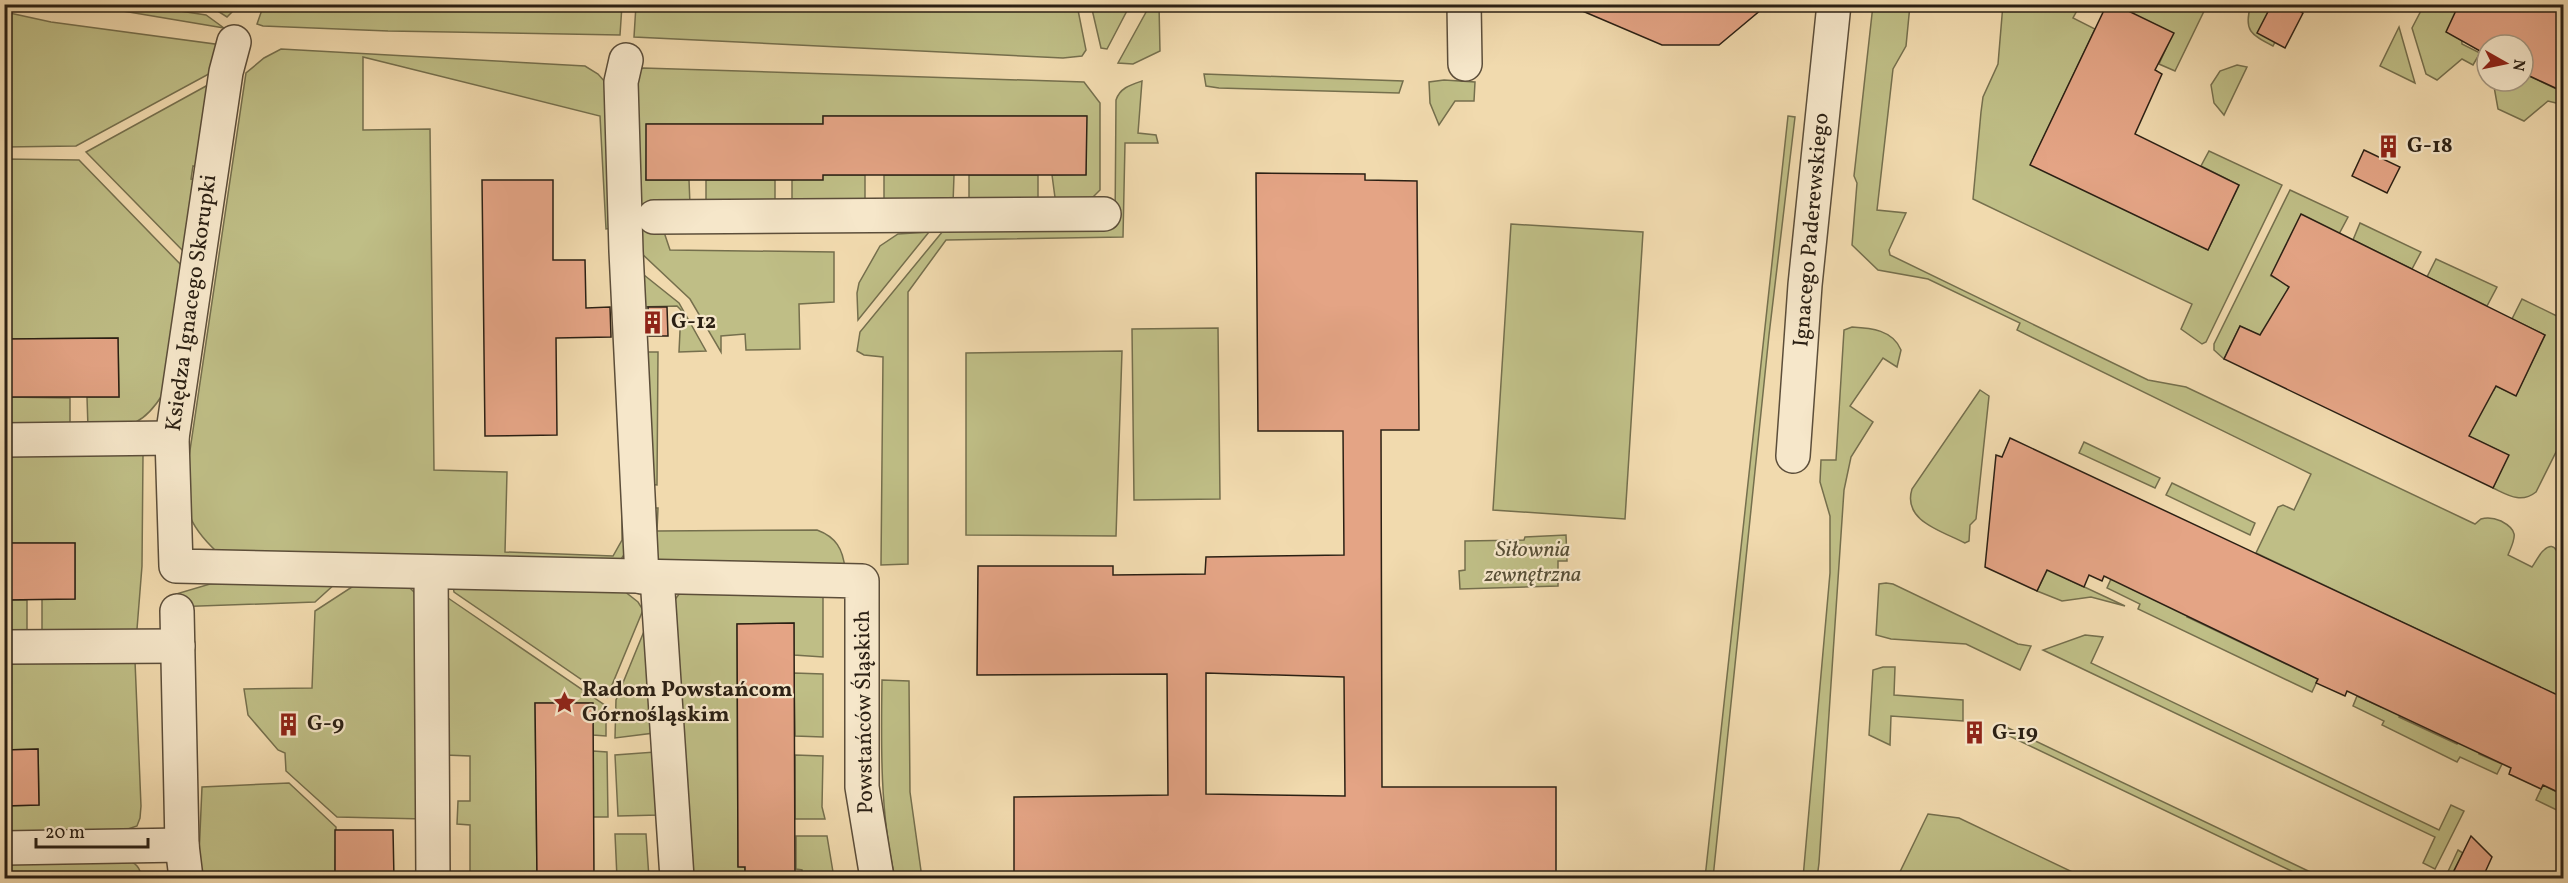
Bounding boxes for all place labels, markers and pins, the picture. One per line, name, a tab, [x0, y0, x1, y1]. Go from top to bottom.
place label: G-18	[2407, 131, 2453, 162]
building icon: G-18	[2376, 133, 2402, 159]
place label: G-12	[671, 307, 716, 338]
building icon: G-12	[640, 309, 666, 335]
place label: Radom Powstańcom Górnośląskim	[582, 675, 793, 731]
place icon: Radom Powstańcom Górnośląskim	[551, 690, 577, 716]
place label: G-9	[307, 709, 344, 740]
building icon: G-9	[276, 711, 302, 737]
place label: G-19	[1992, 718, 2038, 749]
building icon: G-19	[1961, 720, 1987, 746]

